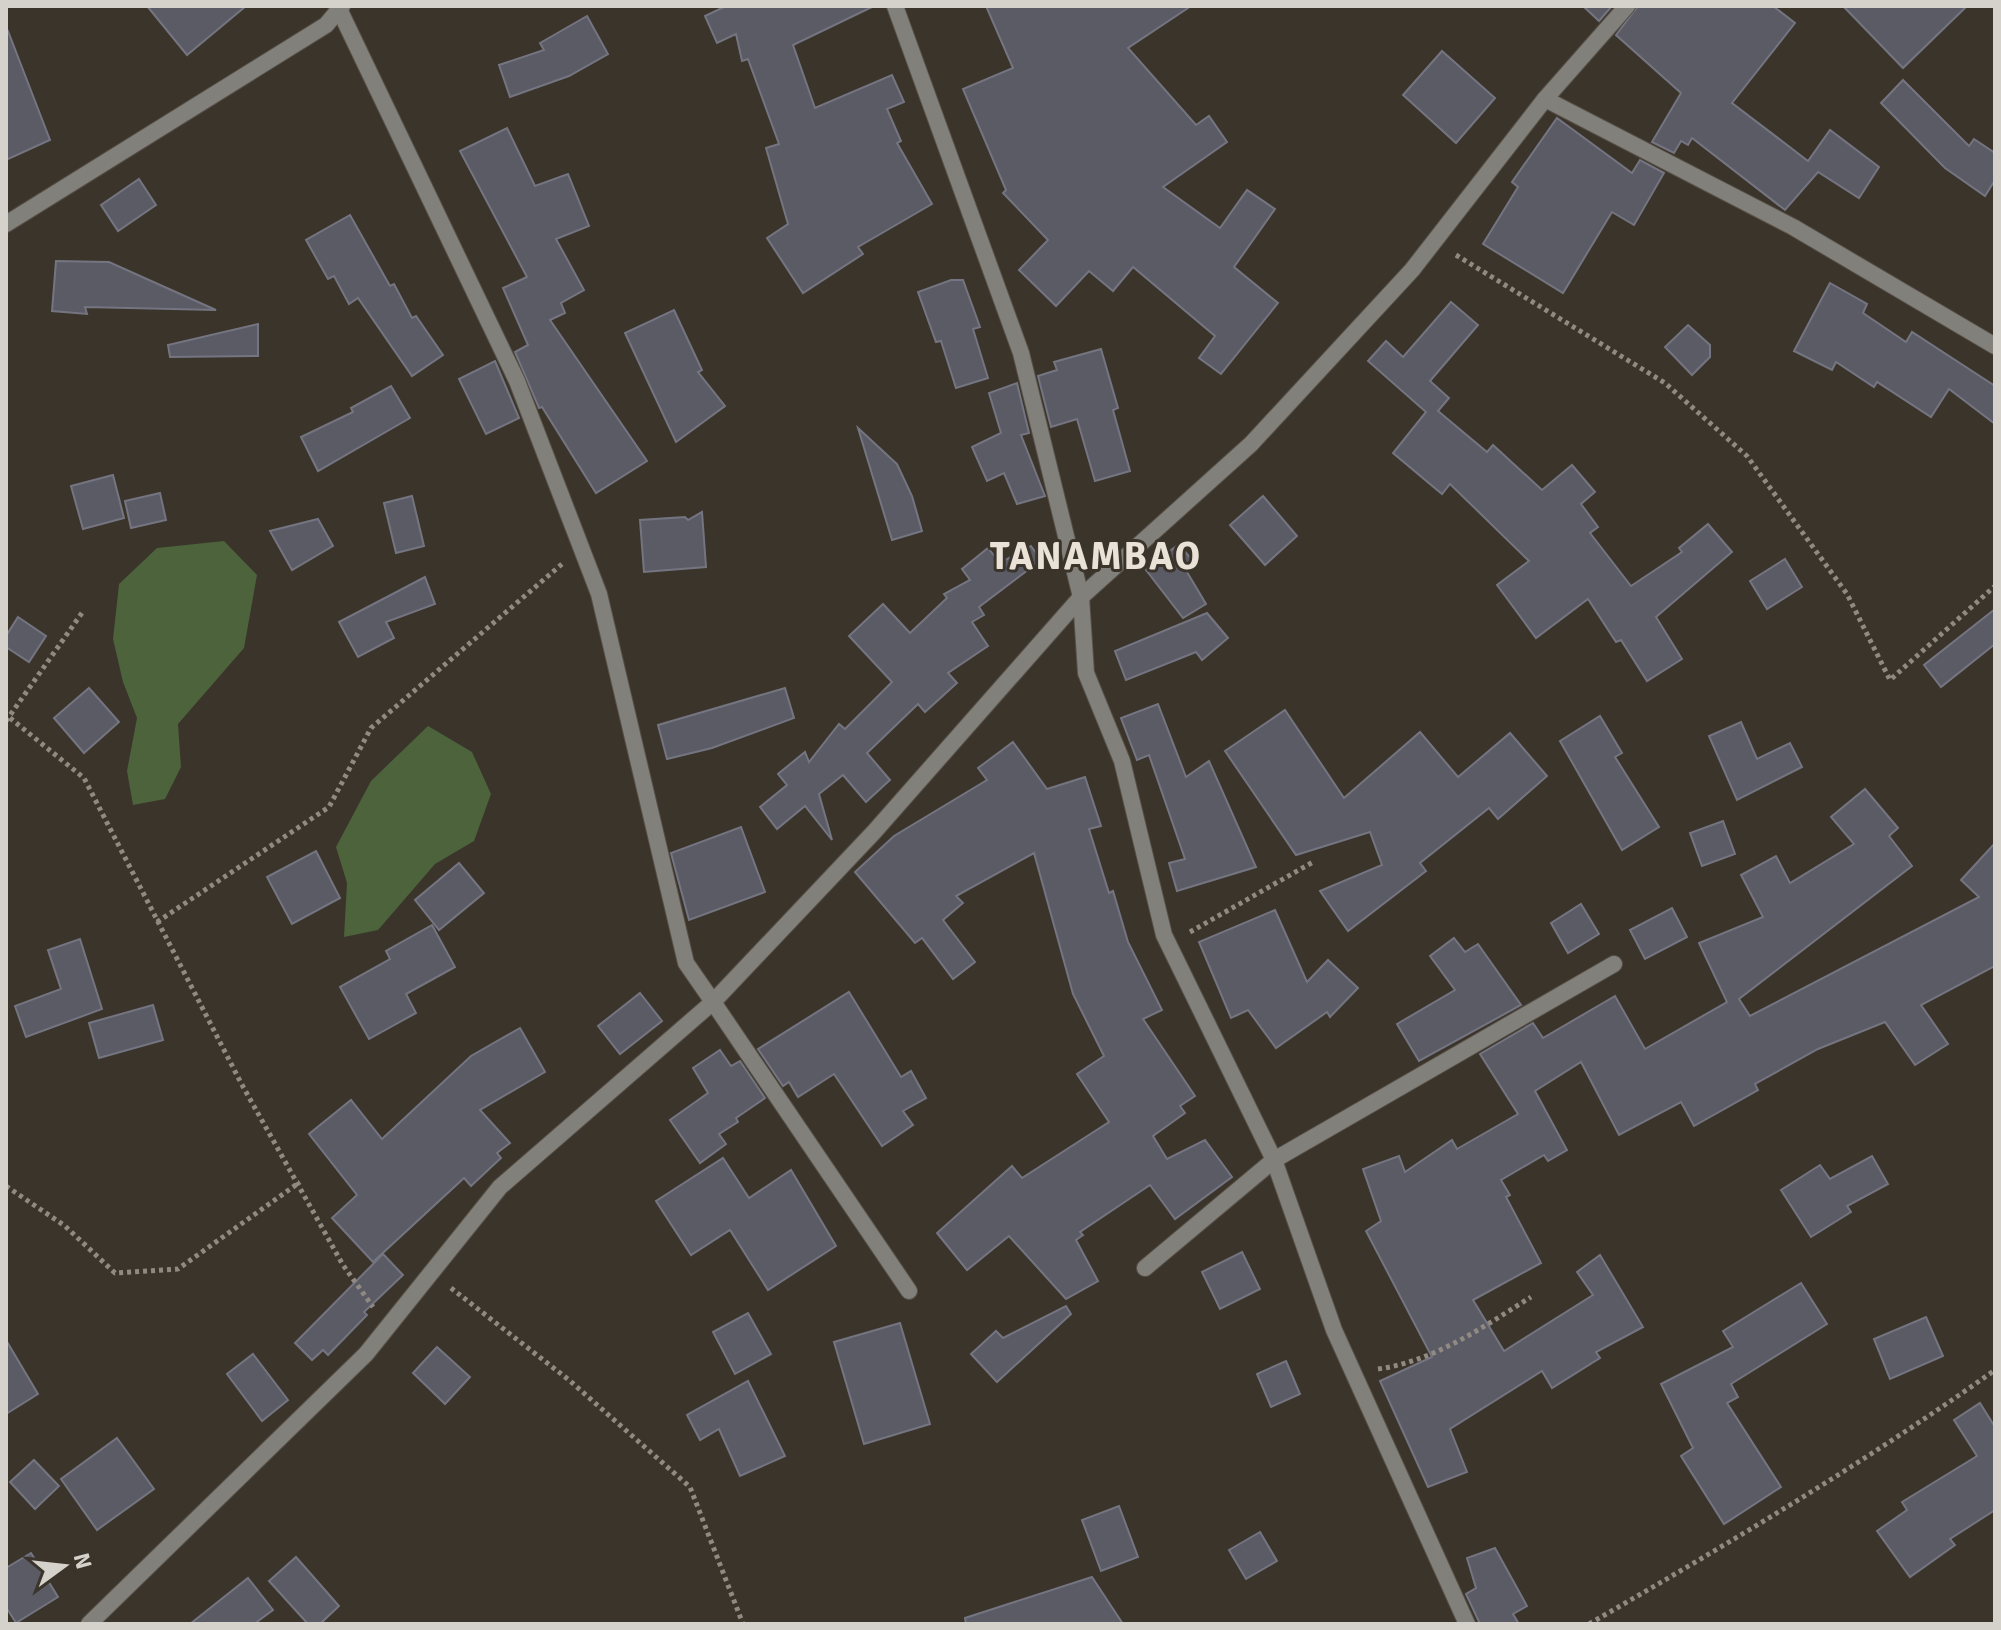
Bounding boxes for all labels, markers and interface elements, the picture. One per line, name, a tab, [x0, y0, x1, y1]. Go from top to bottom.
district label: TANAMBAO	[990, 533, 1202, 580]
north arrow	[24, 1526, 104, 1606]
text: N	[68, 1550, 98, 1572]

